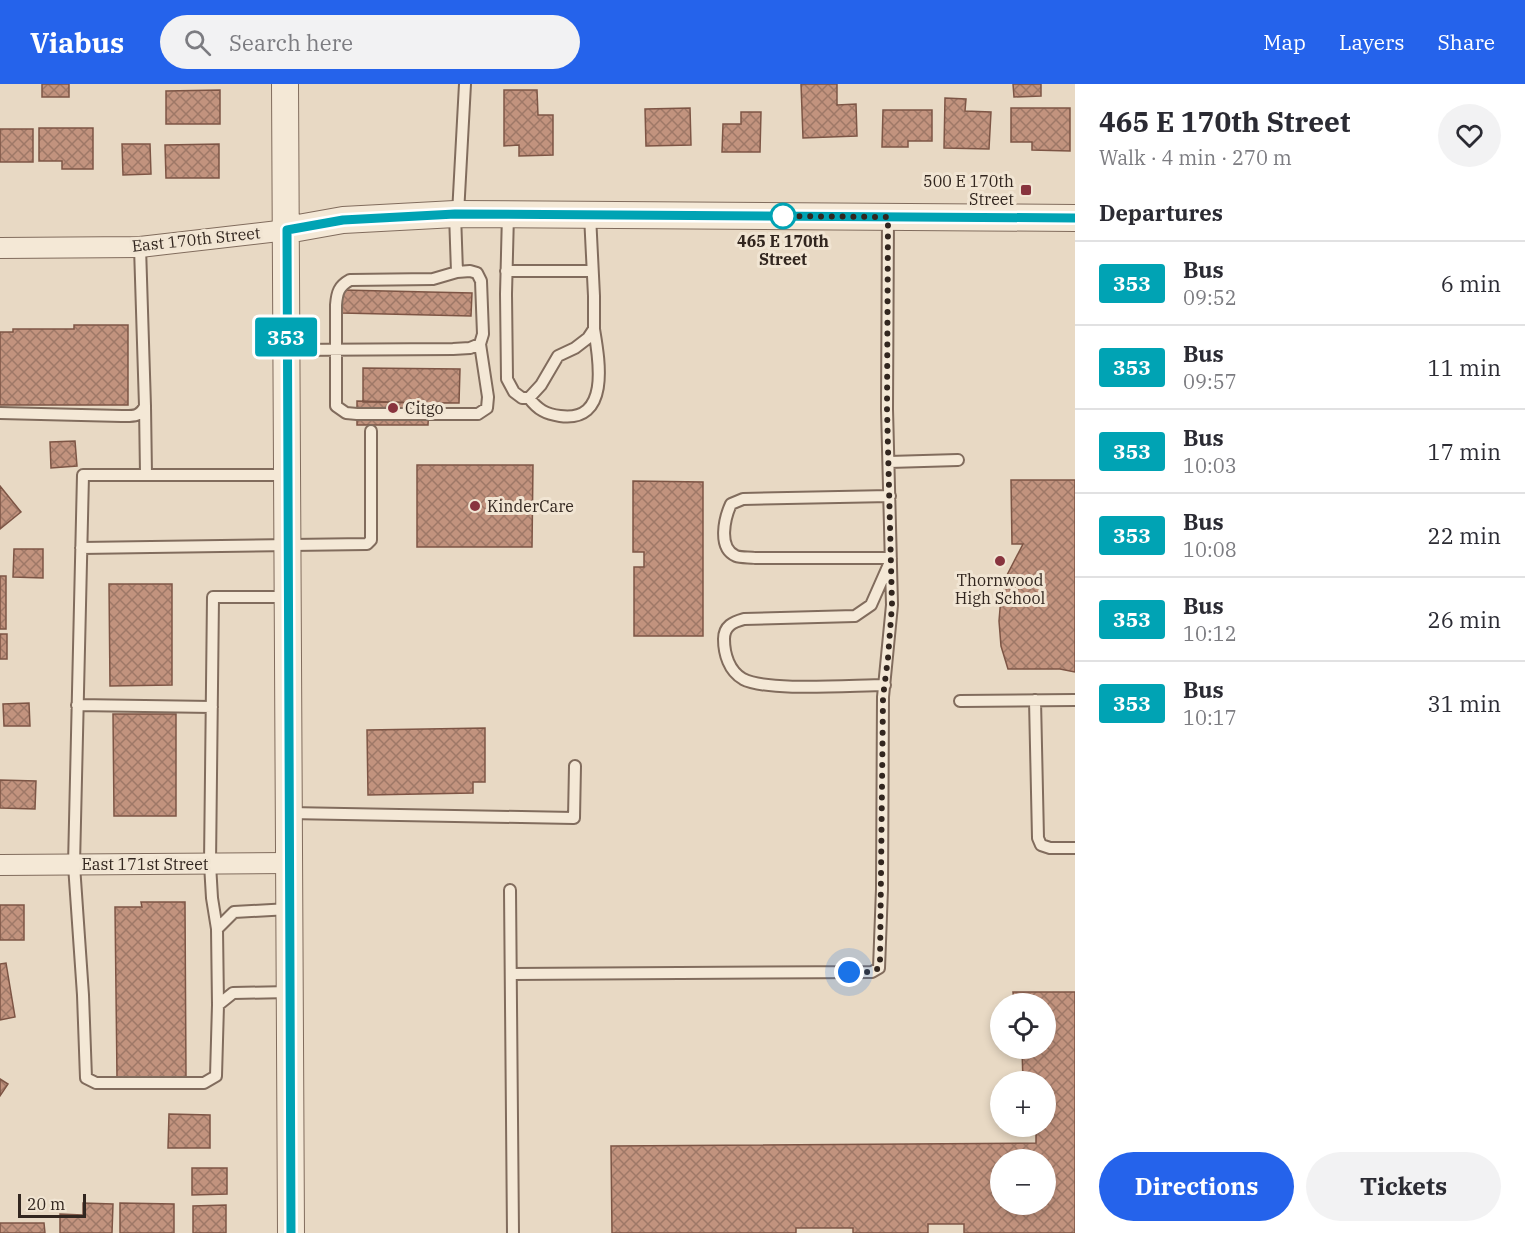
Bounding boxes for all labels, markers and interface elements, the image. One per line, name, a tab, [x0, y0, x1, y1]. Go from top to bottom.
search box	[160, 15, 580, 69]
text: Viabus	[30, 24, 124, 61]
icon: search	[181, 26, 214, 59]
text: Search here	[229, 28, 353, 57]
text: Map	[1263, 28, 1306, 56]
text: Layers	[1339, 28, 1405, 56]
text: Share	[1438, 28, 1495, 56]
text: 465 E 170th Street	[1099, 103, 1350, 140]
button: heart	[1438, 104, 1501, 167]
text: Walk · 4 min · 270 m	[1099, 144, 1292, 171]
place label: 500 E 170th Street	[923, 171, 1014, 209]
marker: 500 E 170th Street	[1019, 183, 1033, 197]
text: Departures	[1099, 198, 1223, 227]
marker: 465 E 170th Street	[770, 203, 796, 229]
street label: East 170th Street	[131, 222, 262, 256]
place label: 465 E 170th Street	[737, 231, 829, 269]
text: Bus	[1183, 255, 1224, 284]
text: 353	[1113, 269, 1151, 297]
text: 6 min	[1441, 269, 1501, 298]
text: 09:52	[1183, 284, 1237, 311]
line badge: 353	[252, 318, 320, 356]
text: 353	[267, 323, 305, 351]
text: Bus	[1183, 339, 1224, 368]
text: 353	[1113, 353, 1151, 381]
text: 11 min	[1428, 353, 1501, 382]
text: 09:57	[1183, 368, 1237, 395]
place label: Citgo	[405, 398, 444, 418]
marker: Citgo	[386, 401, 400, 415]
text: Bus	[1183, 423, 1224, 452]
text: 353	[1113, 437, 1151, 465]
text: 17 min	[1428, 437, 1501, 466]
text: 10:03	[1183, 452, 1237, 479]
place label: KinderCare	[487, 496, 574, 516]
marker: KinderCare	[468, 499, 482, 513]
text: Bus	[1183, 507, 1224, 536]
text: 353	[1113, 521, 1151, 549]
text: 22 min	[1428, 521, 1501, 550]
text: 10:08	[1183, 536, 1237, 563]
marker: Thornwood High School	[993, 554, 1007, 568]
place label: Thornwood High School	[955, 570, 1046, 608]
text: Bus	[1183, 591, 1224, 620]
text: 353	[1113, 605, 1151, 633]
text: 26 min	[1428, 605, 1501, 634]
text: 10:12	[1183, 620, 1237, 647]
text: Bus	[1183, 675, 1224, 704]
text: 353	[1113, 689, 1151, 717]
text: 31 min	[1428, 689, 1501, 718]
text: 10:17	[1183, 704, 1237, 731]
street label: East 171st Street	[82, 854, 209, 874]
your location	[834, 957, 864, 987]
map controls	[990, 993, 1056, 1215]
button: locate	[990, 993, 1056, 1059]
button: +	[990, 1071, 1056, 1137]
button: −	[990, 1149, 1056, 1215]
button: Directions	[1099, 1152, 1294, 1221]
button: Tickets	[1306, 1152, 1501, 1221]
scale bar	[18, 1191, 86, 1218]
text: 20 m	[27, 1194, 65, 1214]

